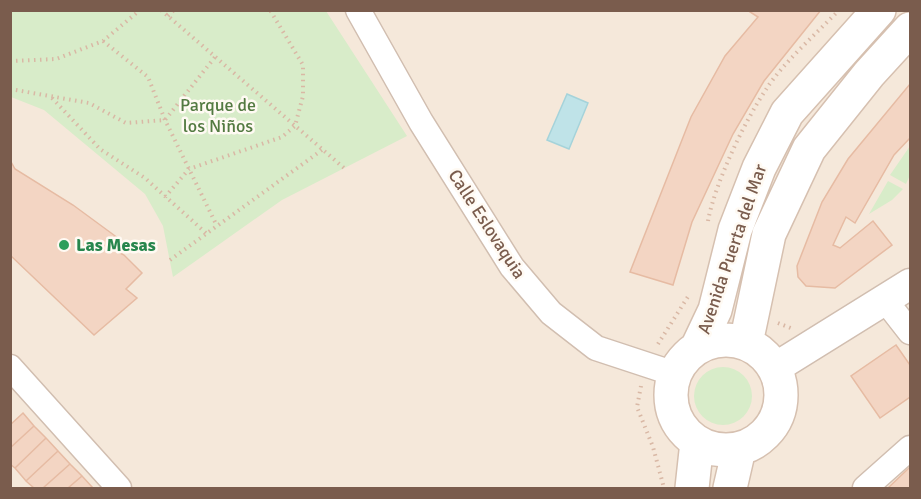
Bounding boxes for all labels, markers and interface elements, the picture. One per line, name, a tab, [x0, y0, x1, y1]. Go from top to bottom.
park label: Parque de los Niños	[180, 94, 256, 137]
street label: Avenida Puerta del Mar	[693, 161, 772, 337]
street label: Calle Eslovaquia	[443, 165, 531, 283]
place label: Las Mesas	[76, 234, 156, 256]
marker: Las Mesas	[57, 238, 71, 252]

